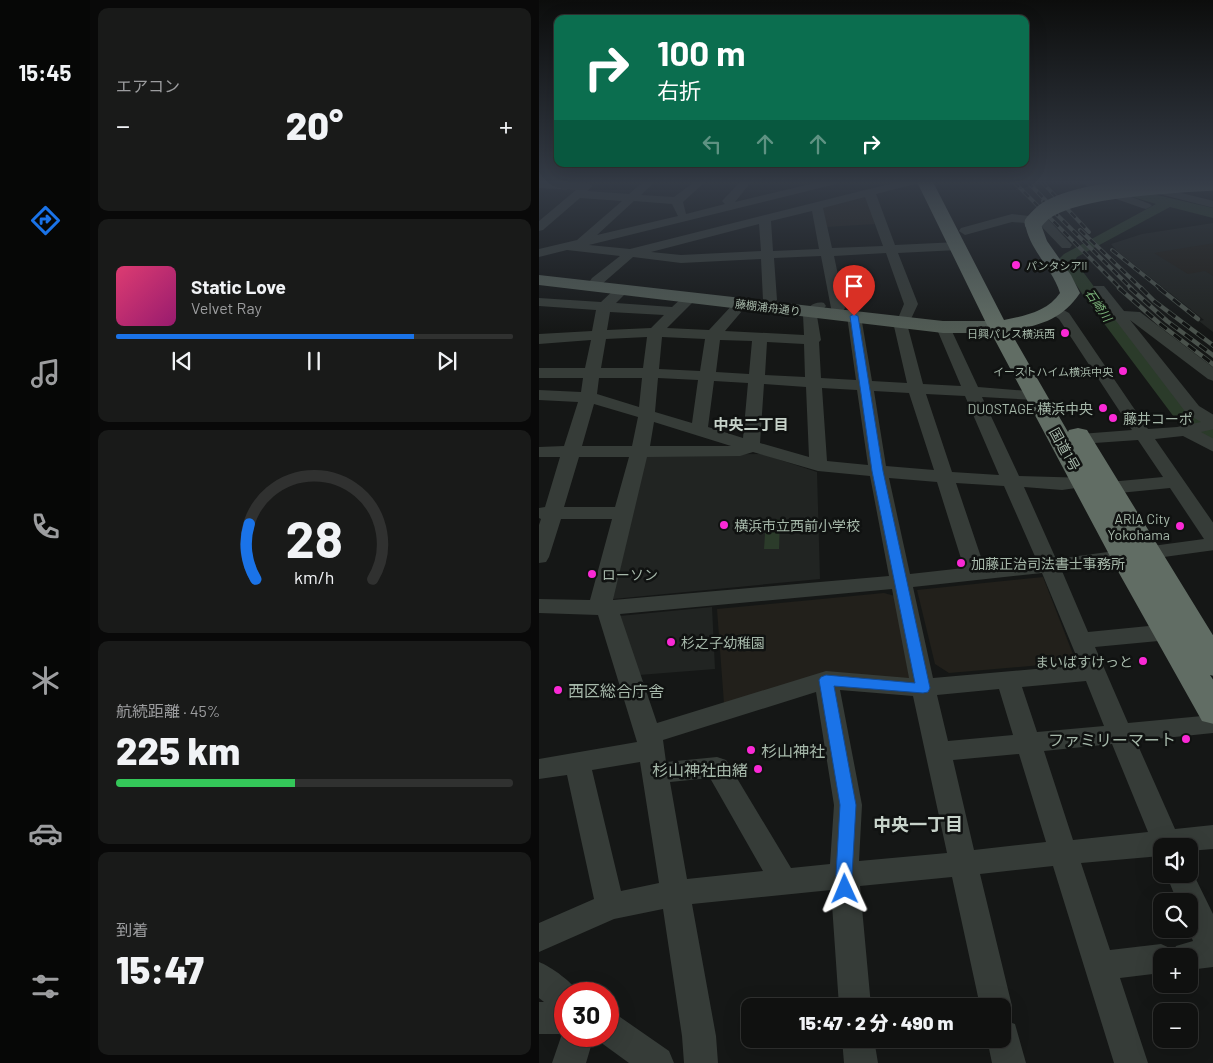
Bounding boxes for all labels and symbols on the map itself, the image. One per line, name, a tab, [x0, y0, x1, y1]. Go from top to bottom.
marker: パンタシアII	[1010, 259, 1022, 271]
place label: パンタシアII	[1026, 259, 1087, 272]
pin	[833, 265, 875, 316]
water label: 石崎川	[1083, 286, 1116, 325]
street label: 藤棚浦舟通り	[734, 297, 802, 317]
place label: 日興パレス横浜西	[967, 327, 1055, 340]
marker: 日興パレス横浜西	[1059, 327, 1071, 339]
place label: イーストハイム横浜中央	[993, 365, 1114, 378]
marker: イーストハイム横浜中央	[1117, 365, 1129, 377]
place label: DUOSTAGE 横浜中央	[968, 400, 1093, 417]
marker: DUOSTAGE 横浜中央	[1097, 402, 1109, 414]
place label: 藤井コーポ	[1123, 410, 1193, 427]
marker: 藤井コーポ	[1107, 412, 1119, 424]
district label: 中央二丁目	[713, 415, 789, 433]
street label: 国道1号	[1046, 424, 1084, 474]
place label: ARIA City Yokohama	[1107, 510, 1171, 543]
place label: 横浜市立西前小学校	[734, 517, 860, 534]
marker: 横浜市立西前小学校	[718, 519, 730, 531]
marker: ARIA City Yokohama	[1174, 520, 1186, 532]
place label: 加藤正治司法書士事務所	[971, 555, 1125, 572]
marker: 加藤正治司法書士事務所	[955, 557, 967, 569]
place label: ローソン	[602, 566, 658, 583]
marker: ローソン	[586, 568, 598, 580]
place label: 杉之子幼稚園	[681, 634, 765, 651]
marker: 杉之子幼稚園	[665, 636, 677, 648]
place label: まいばすけっと	[1035, 653, 1133, 670]
marker: まいばすけっと	[1137, 655, 1149, 667]
place label: 西区総合庁舎	[568, 681, 664, 700]
marker: 西区総合庁舎	[552, 684, 564, 696]
place label: ファミリーマート	[1048, 730, 1176, 749]
marker: ファミリーマート	[1180, 733, 1192, 745]
place label: 杉山神社	[761, 741, 825, 760]
marker: 杉山神社	[745, 744, 757, 756]
place label: 杉山神社由緒	[652, 760, 748, 779]
marker: 杉山神社由緒	[752, 763, 764, 775]
district label: 中央一丁目	[873, 813, 963, 835]
position arrow	[818, 862, 870, 914]
speed limit sign: 30	[554, 982, 619, 1047]

